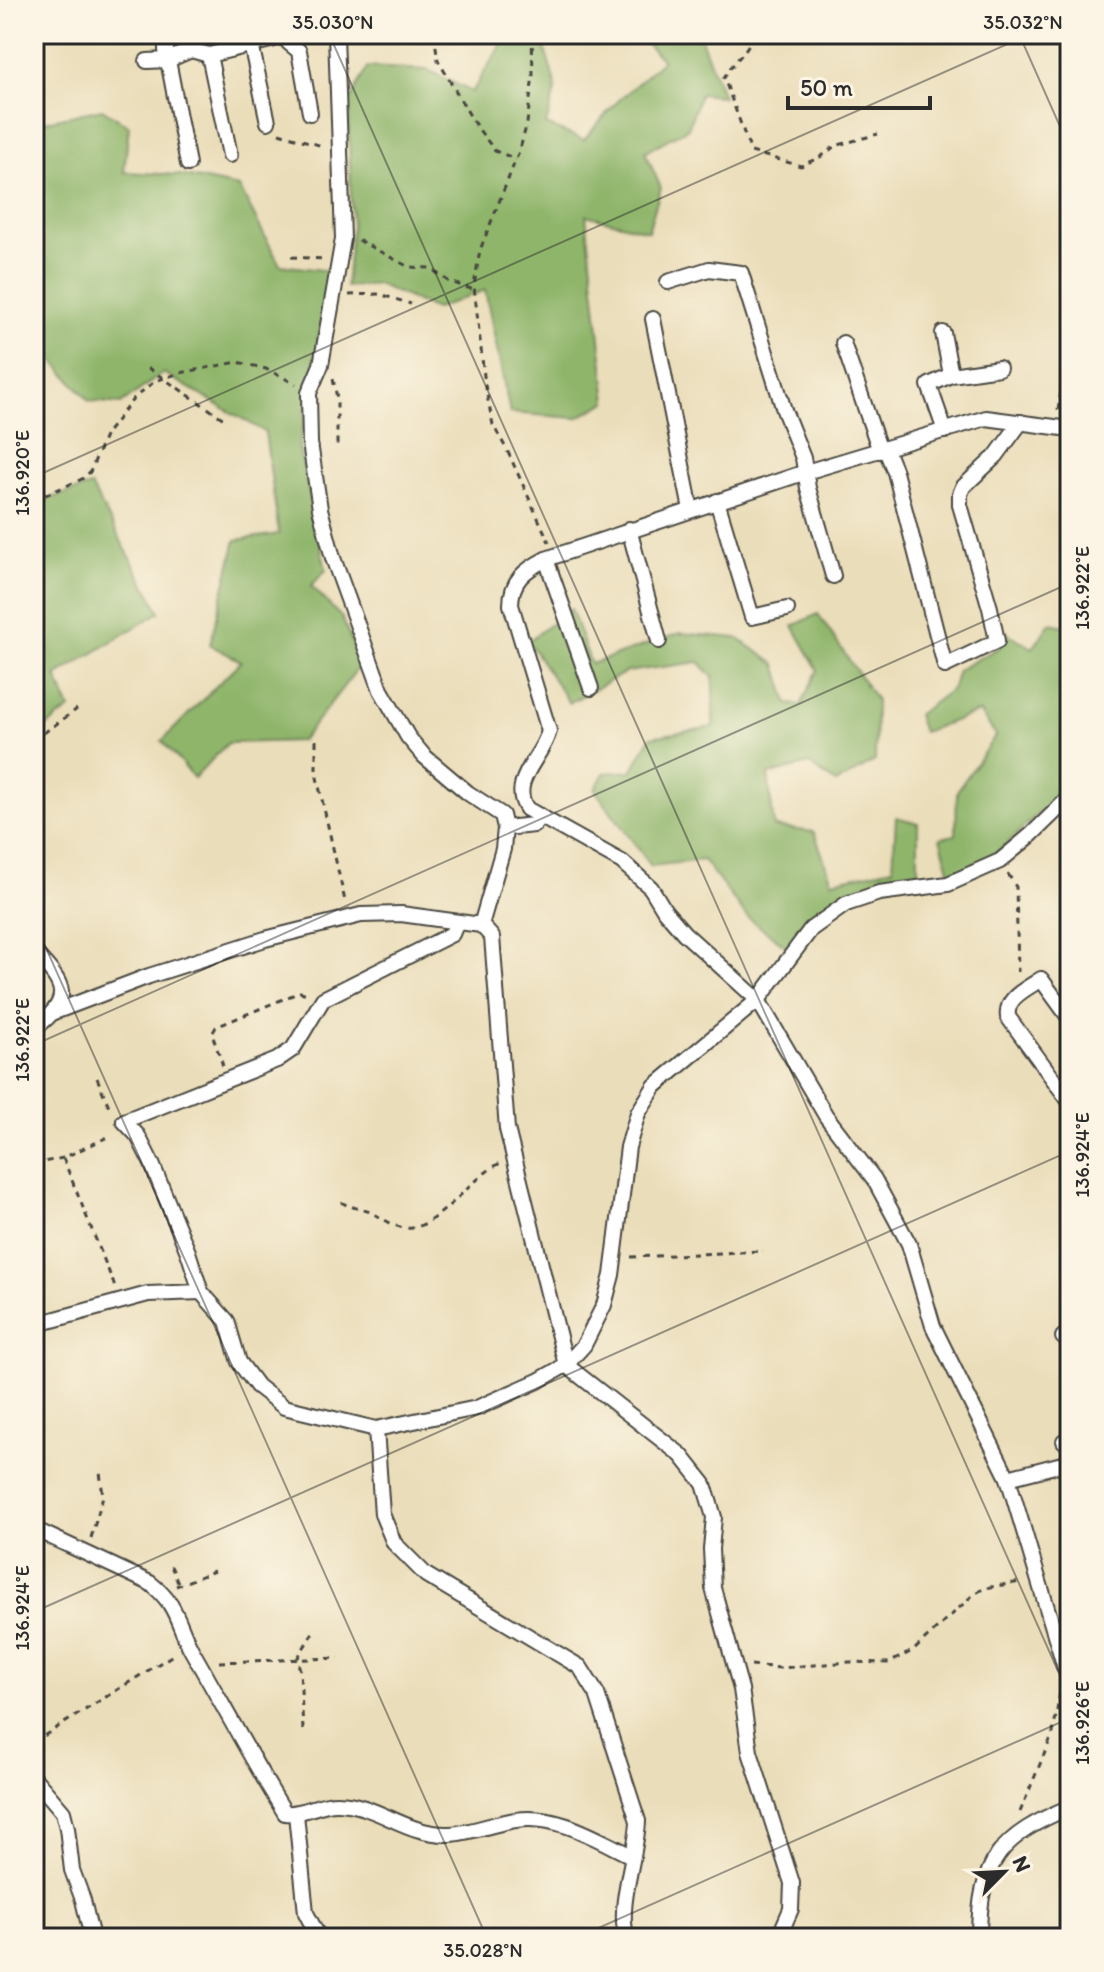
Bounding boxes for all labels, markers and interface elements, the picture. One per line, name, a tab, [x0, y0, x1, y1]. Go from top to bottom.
text: 35.030°N	[292, 10, 374, 34]
text: 35.032°N	[983, 10, 1063, 34]
scale bar	[788, 60, 930, 110]
text: 50 m	[800, 73, 853, 102]
text: 136.920°E	[10, 430, 34, 516]
text: 136.922°E	[1070, 546, 1094, 630]
text: 136.922°E	[10, 998, 34, 1082]
text: 136.924°E	[1070, 1112, 1094, 1198]
text: 136.924°E	[10, 1565, 34, 1651]
text: 136.926°E	[1070, 1681, 1094, 1765]
north arrow	[964, 1832, 1044, 1912]
text: N	[1006, 1852, 1037, 1876]
text: 35.028°N	[443, 1938, 523, 1962]

